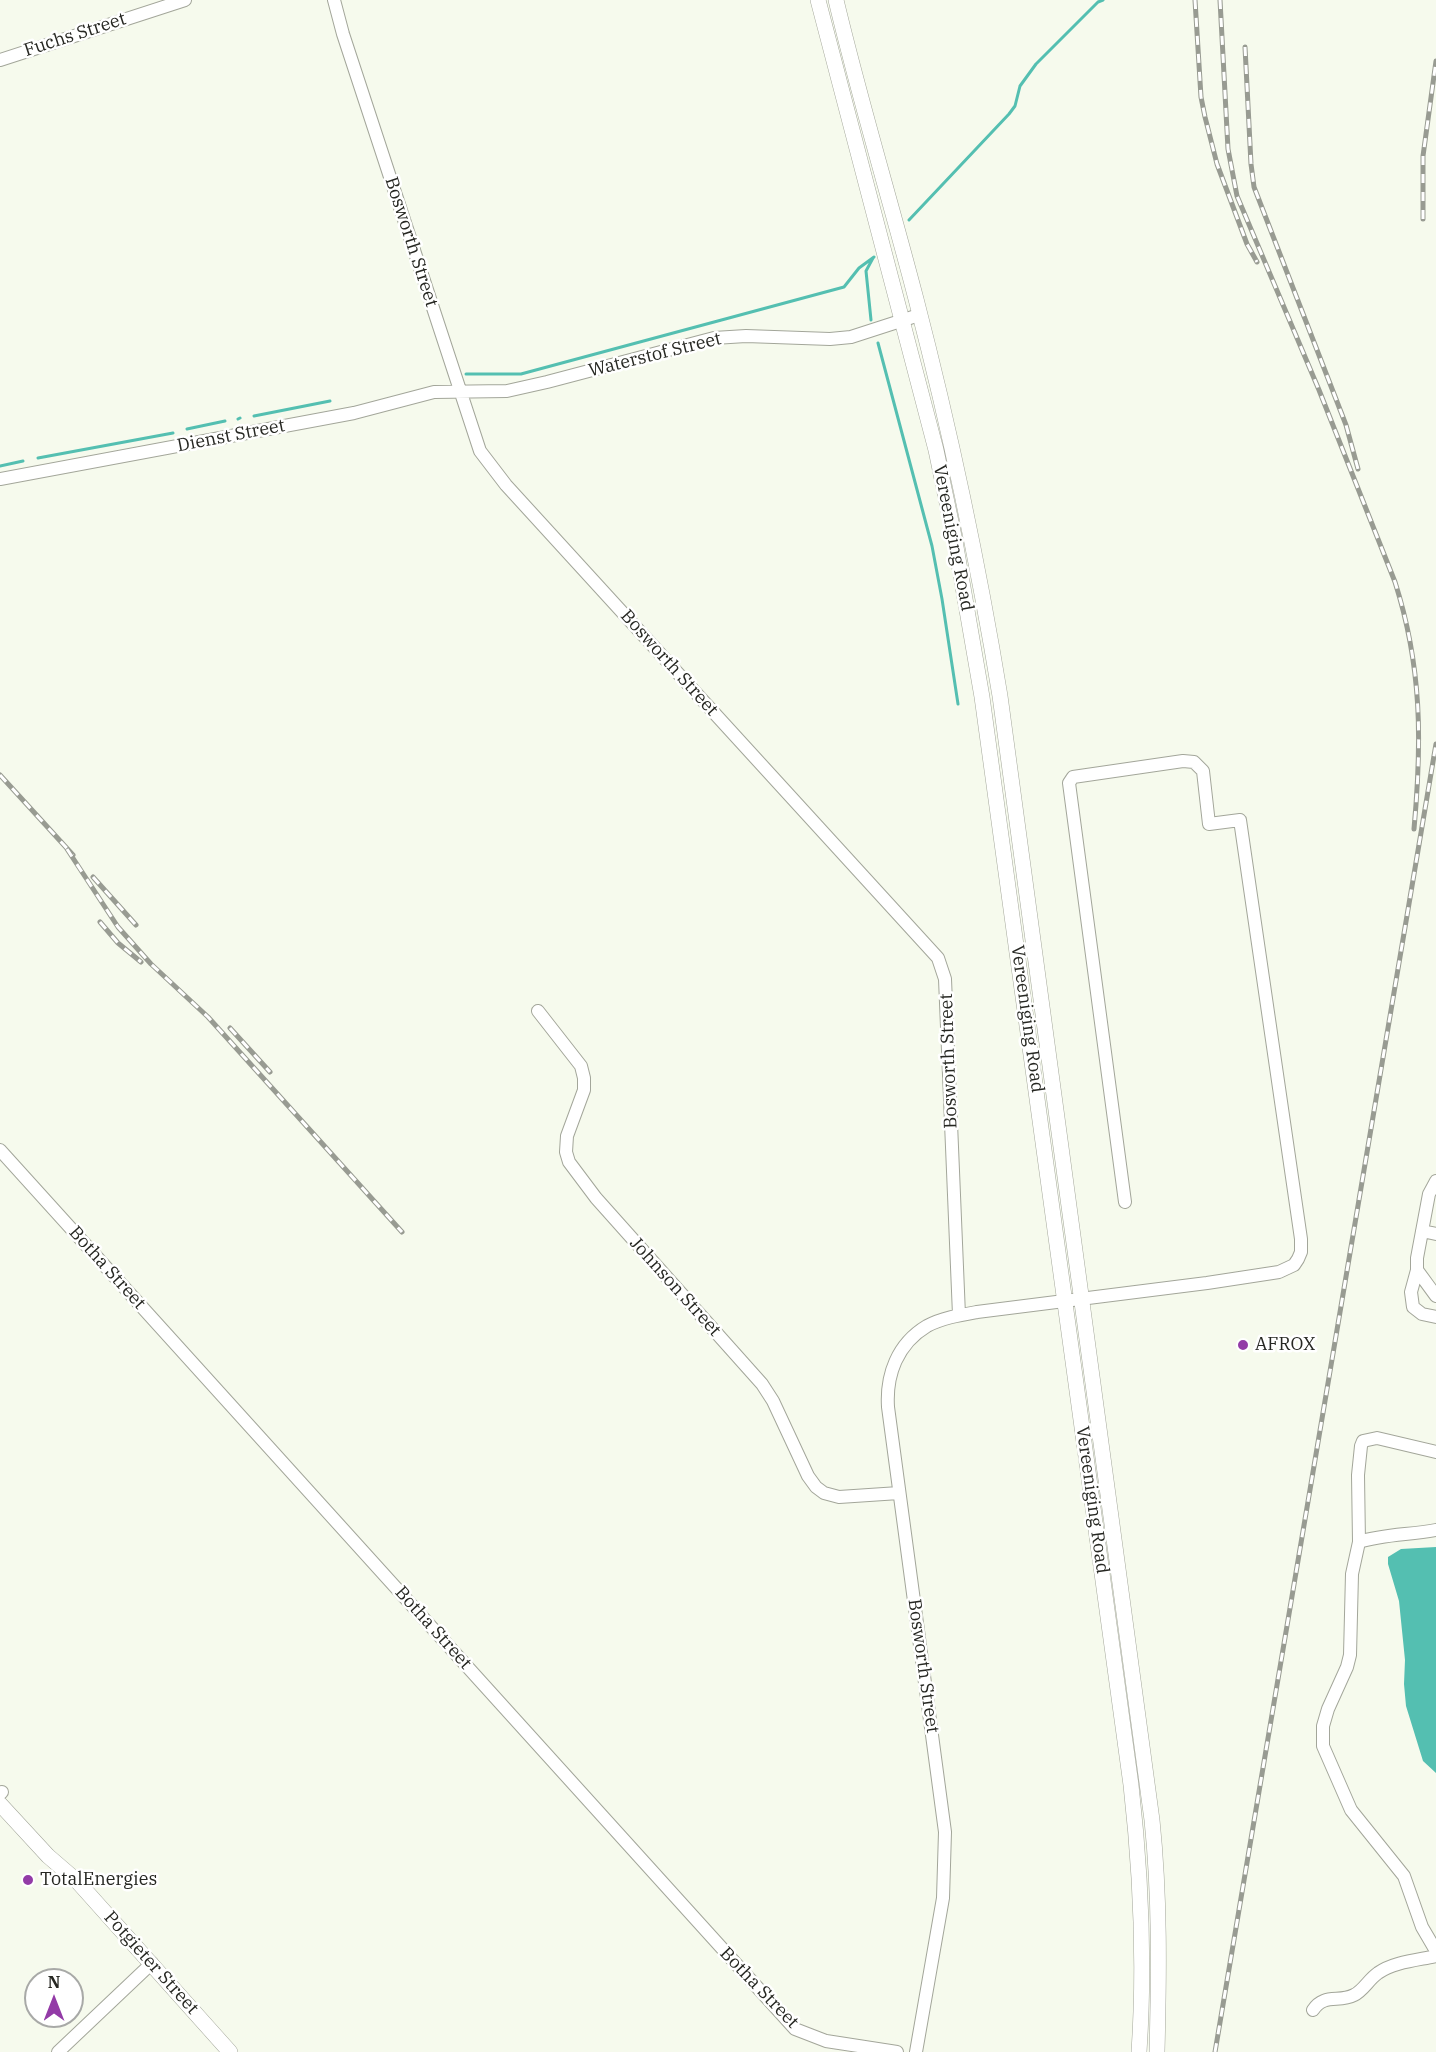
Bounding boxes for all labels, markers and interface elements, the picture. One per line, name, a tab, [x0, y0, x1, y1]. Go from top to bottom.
street label: Fuchs Street	[21, 8, 129, 62]
street label: Bosworth Street	[380, 174, 442, 310]
street label: Waterstof Street	[586, 328, 724, 382]
street label: Dienst Street	[175, 415, 287, 457]
street label: Vereeniging Road	[928, 463, 978, 613]
street label: Bosworth Street	[616, 605, 722, 721]
street label: Vereeniging Road	[1006, 944, 1048, 1094]
street label: Bosworth Street	[936, 993, 962, 1129]
street label: Botha Street	[64, 1222, 150, 1314]
street label: Johnson Street	[625, 1233, 725, 1341]
place label: AFROX	[1255, 1334, 1315, 1356]
marker: AFROX	[1236, 1338, 1250, 1352]
street label: Vereeniging Road	[1071, 1425, 1113, 1575]
street label: Botha Street	[390, 1582, 476, 1674]
street label: Bosworth Street	[903, 1597, 943, 1735]
place label: TotalEnergies	[40, 1869, 157, 1891]
marker: TotalEnergies	[21, 1873, 35, 1887]
street label: Potgieter Street	[99, 1907, 203, 2019]
street label: Botha Street	[715, 1943, 803, 2033]
north arrow	[24, 1968, 84, 2028]
text: N	[48, 1972, 60, 1992]

